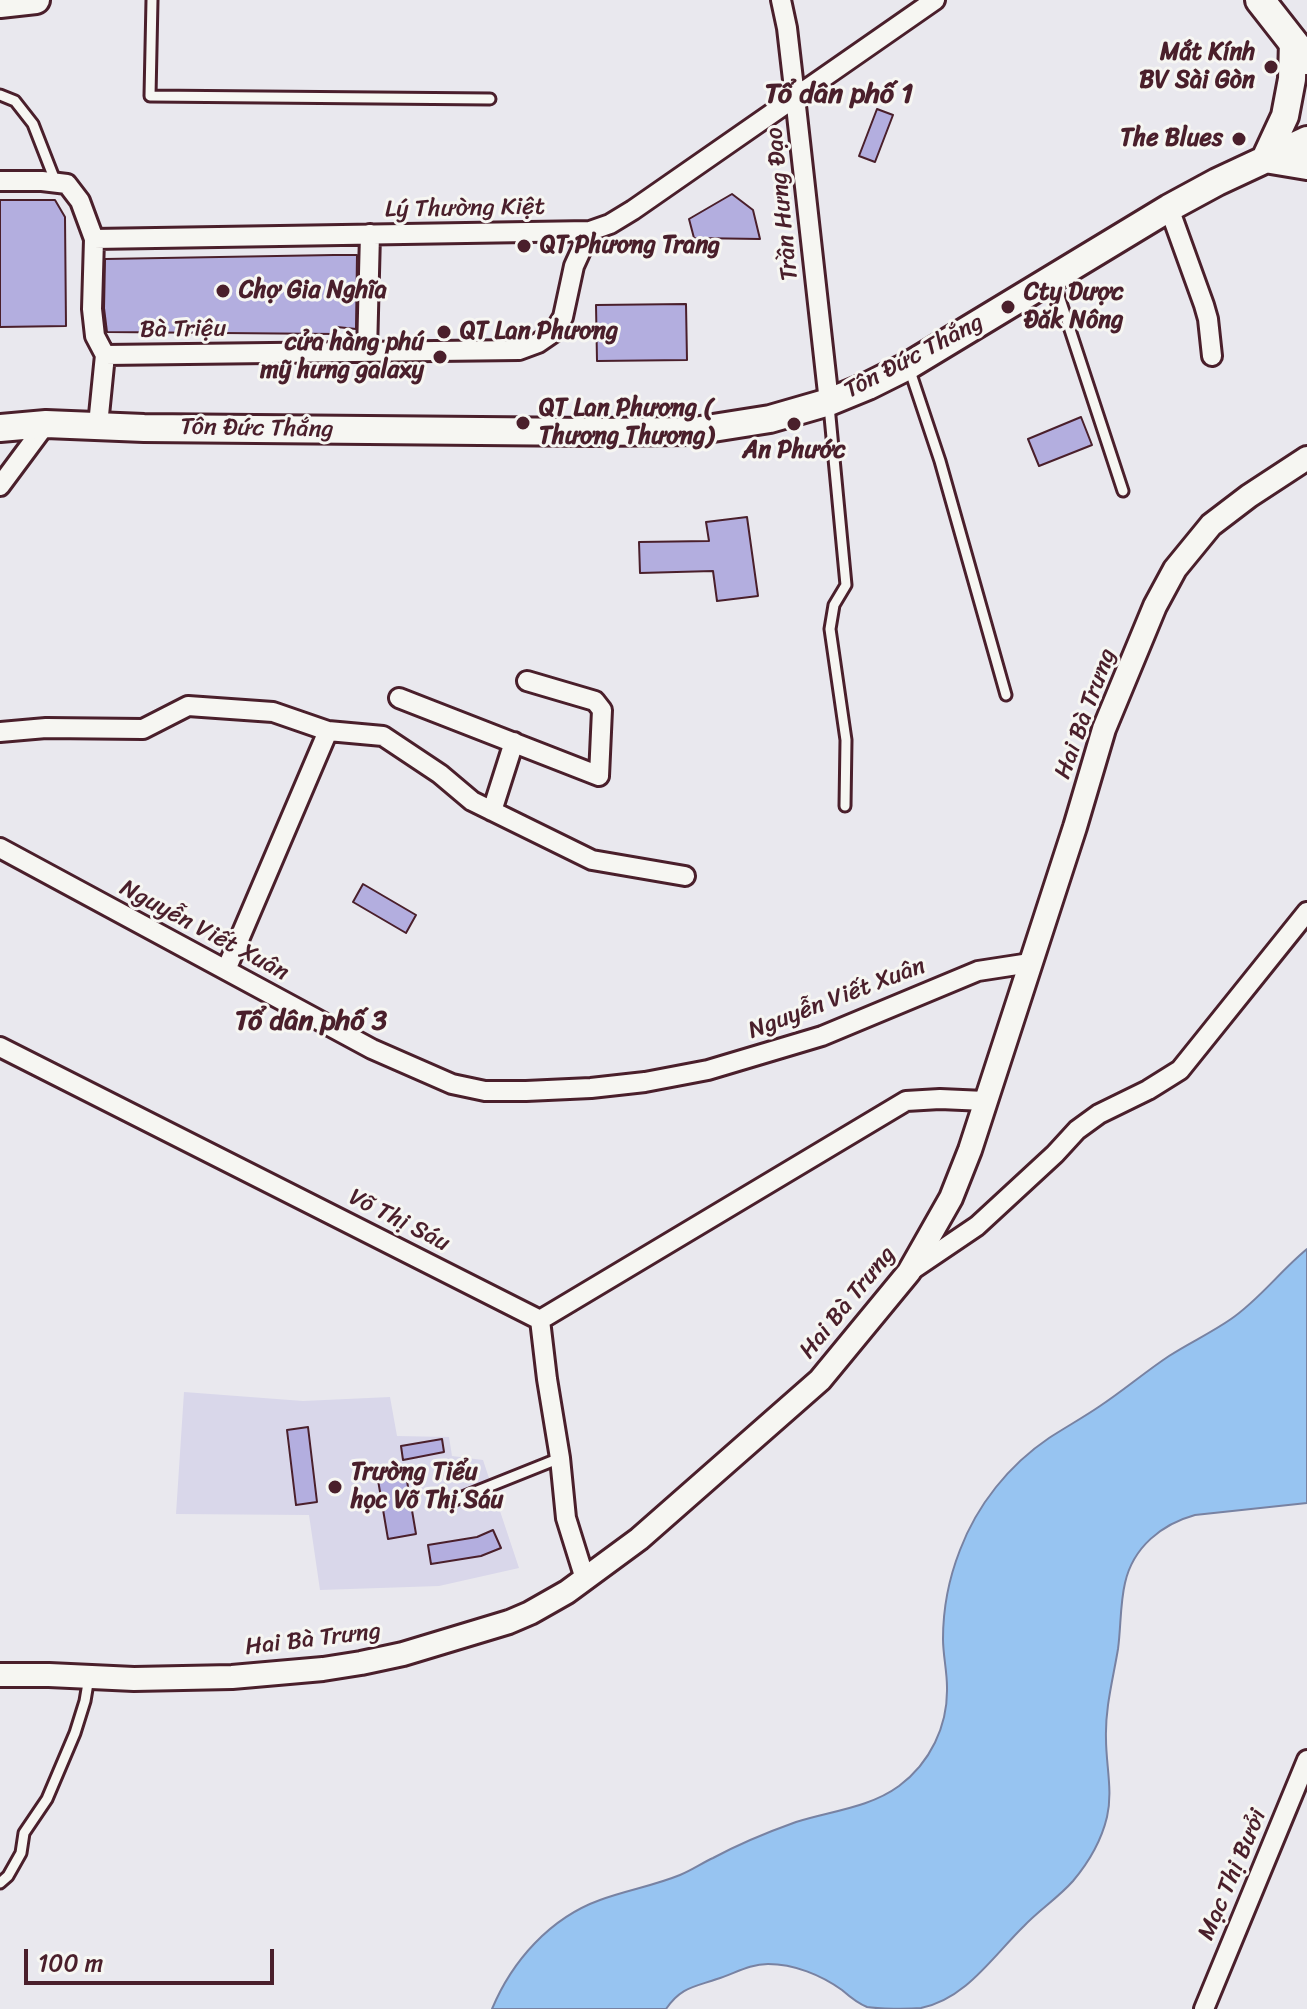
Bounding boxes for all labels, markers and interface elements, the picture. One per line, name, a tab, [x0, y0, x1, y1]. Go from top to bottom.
place label: Mắt Kính BV Sài Gòn	[1139, 39, 1255, 95]
marker: Mắt Kính BV Sài Gòn	[1262, 58, 1280, 76]
district label: Tổ dân phố 1	[765, 78, 913, 112]
place label: The Blues	[1120, 125, 1223, 153]
street label: Trần Hưng Đạo	[761, 126, 805, 282]
marker: The Blues	[1230, 130, 1248, 148]
street label: Lý Thường Kiệt	[385, 193, 545, 225]
place label: QT Phương Trang	[540, 232, 720, 260]
marker: QT Phương Trang	[515, 237, 533, 255]
place label: Chợ Gia Nghĩa	[239, 277, 387, 305]
place label: Cty Dược Đăk Nông	[1024, 279, 1124, 335]
marker: Chợ Gia Nghĩa	[214, 282, 232, 300]
marker: Cty Dược Đăk Nông	[999, 298, 1017, 316]
street label: Tôn Đức Thắng	[840, 308, 988, 406]
street label: Bà Triệu	[140, 315, 226, 345]
place label: QT Lan Phương	[460, 318, 618, 346]
marker: QT Lan Phương	[435, 323, 453, 341]
place label: cửa hàng phú mỹ hưng galaxy	[260, 329, 424, 385]
marker: cửa hàng phú mỹ hưng galaxy	[431, 348, 449, 366]
place label: QT Lan Phương ( Thương Thương)	[539, 395, 714, 451]
street label: Tôn Đức Thắng	[180, 413, 334, 445]
marker: QT Lan Phương ( Thương Thương)	[514, 414, 532, 432]
marker: An Phước	[785, 415, 803, 433]
place label: An Phước	[742, 437, 846, 465]
street label: Hai Bà Trưng	[1049, 645, 1123, 783]
street label: Nguyễn Viết Xuân	[115, 874, 293, 988]
street label: Nguyễn Viết Xuân	[744, 952, 930, 1046]
district label: Tổ dân phố 3	[235, 1005, 387, 1039]
street label: Võ Thị Sáu	[344, 1183, 454, 1259]
street label: Hai Bà Trưng	[794, 1241, 902, 1365]
place label: Trường Tiểu học Võ Thị Sáu	[351, 1459, 503, 1515]
marker: Trường Tiểu học Võ Thị Sáu	[326, 1478, 344, 1496]
street label: Hai Bà Trưng	[244, 1617, 382, 1663]
street label: Mạc Thị Bưởi	[1192, 1805, 1274, 1945]
scale bar	[28, 1933, 278, 1983]
text: 100 m	[38, 1942, 103, 1984]

